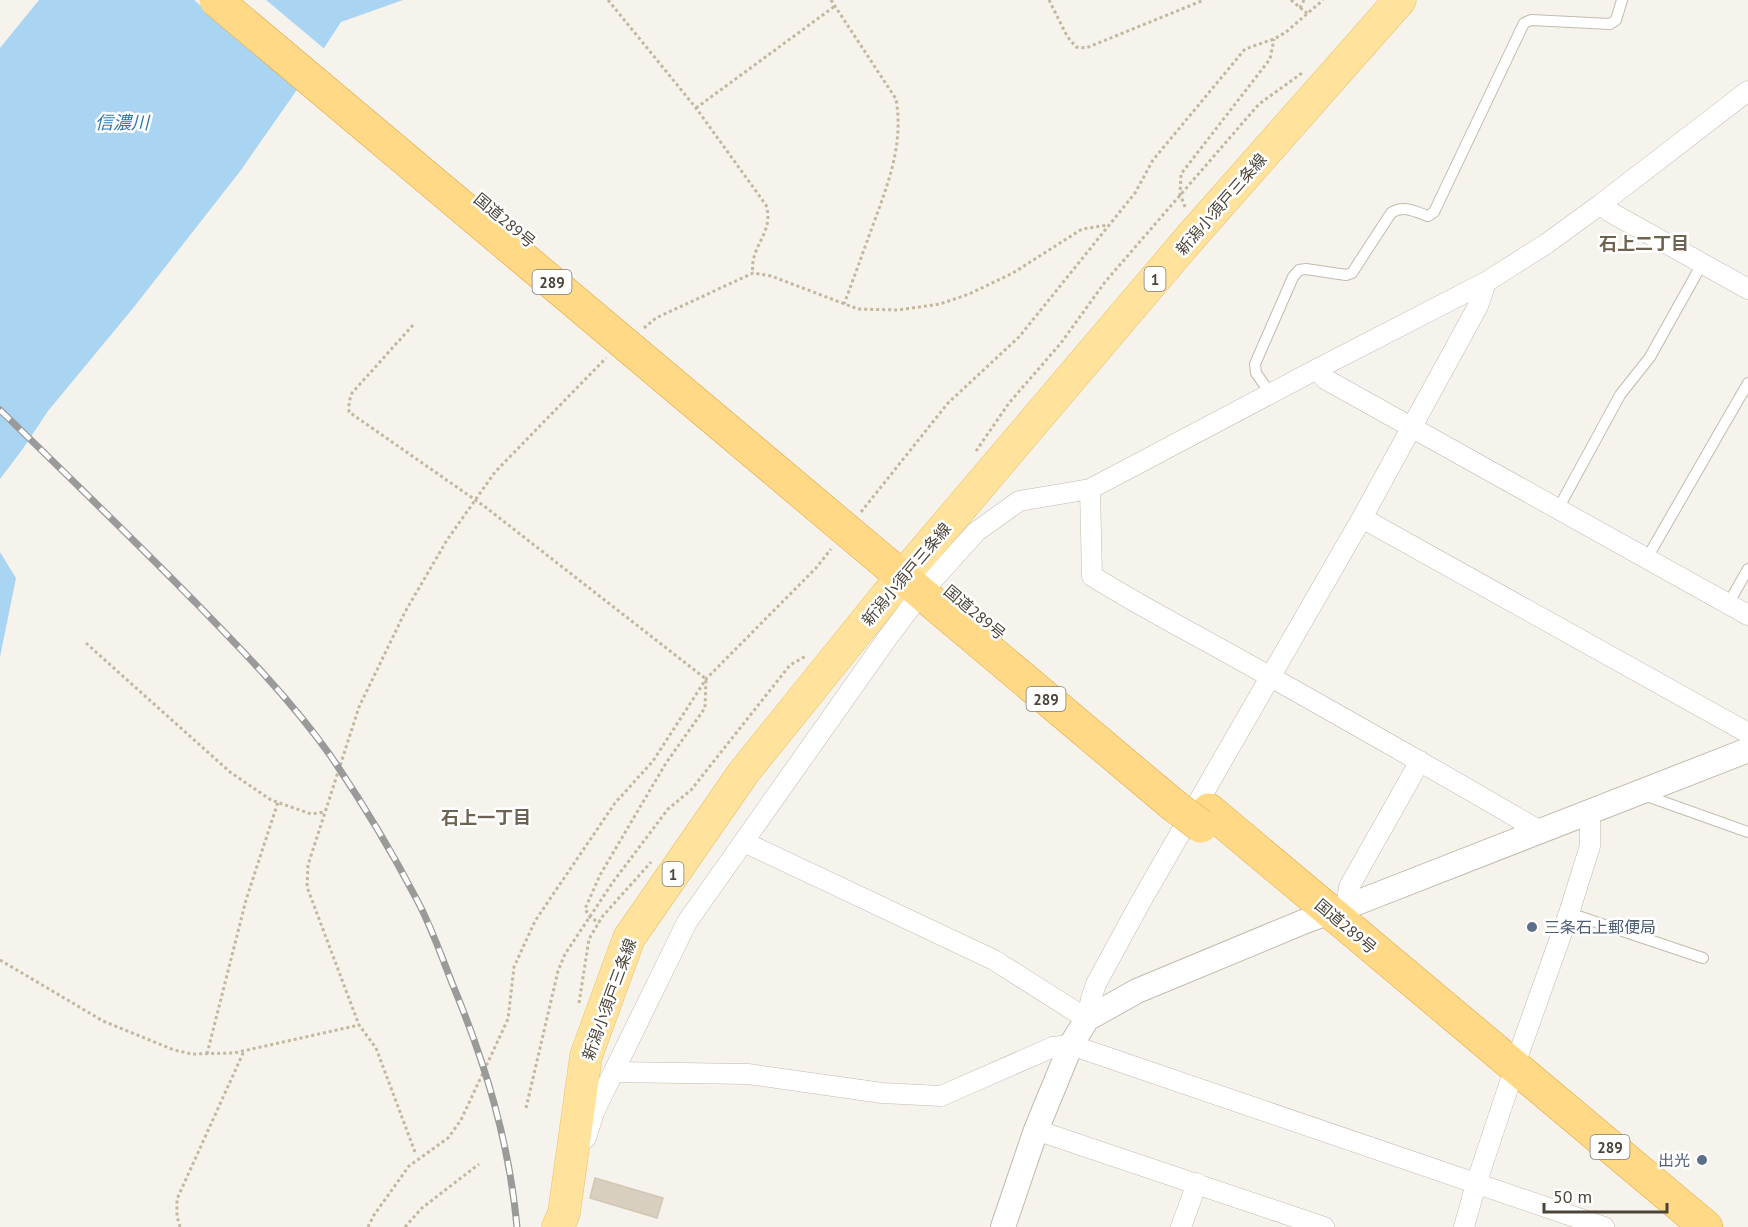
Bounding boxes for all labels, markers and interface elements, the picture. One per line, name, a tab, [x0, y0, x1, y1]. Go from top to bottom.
water label: 信濃川	[95, 111, 151, 134]
street label: 新潟小須戸三条線	[1171, 149, 1271, 259]
street label: 国道289号	[470, 189, 540, 251]
district label: 石上二丁目	[1599, 232, 1689, 255]
road number: 1	[1144, 267, 1166, 291]
road number: 289	[532, 270, 572, 294]
street label: 新潟小須戸三条線	[857, 519, 955, 629]
street label: 国道289号	[940, 581, 1010, 643]
road number: 289	[1026, 687, 1066, 711]
district label: 石上一丁目	[441, 806, 531, 829]
road number: 1	[662, 862, 684, 886]
street label: 国道289号	[1311, 895, 1381, 957]
place label: 三条石上郵便局	[1544, 917, 1656, 937]
marker: 三条石上郵便局	[1525, 920, 1539, 934]
street label: 新潟小須戸三条線	[578, 935, 640, 1063]
road number: 289	[1590, 1135, 1630, 1159]
place label: 出光	[1658, 1150, 1690, 1170]
marker: 出光	[1695, 1153, 1709, 1167]
scale bar	[1544, 1176, 1667, 1214]
text: 50 m	[1553, 1185, 1592, 1208]

